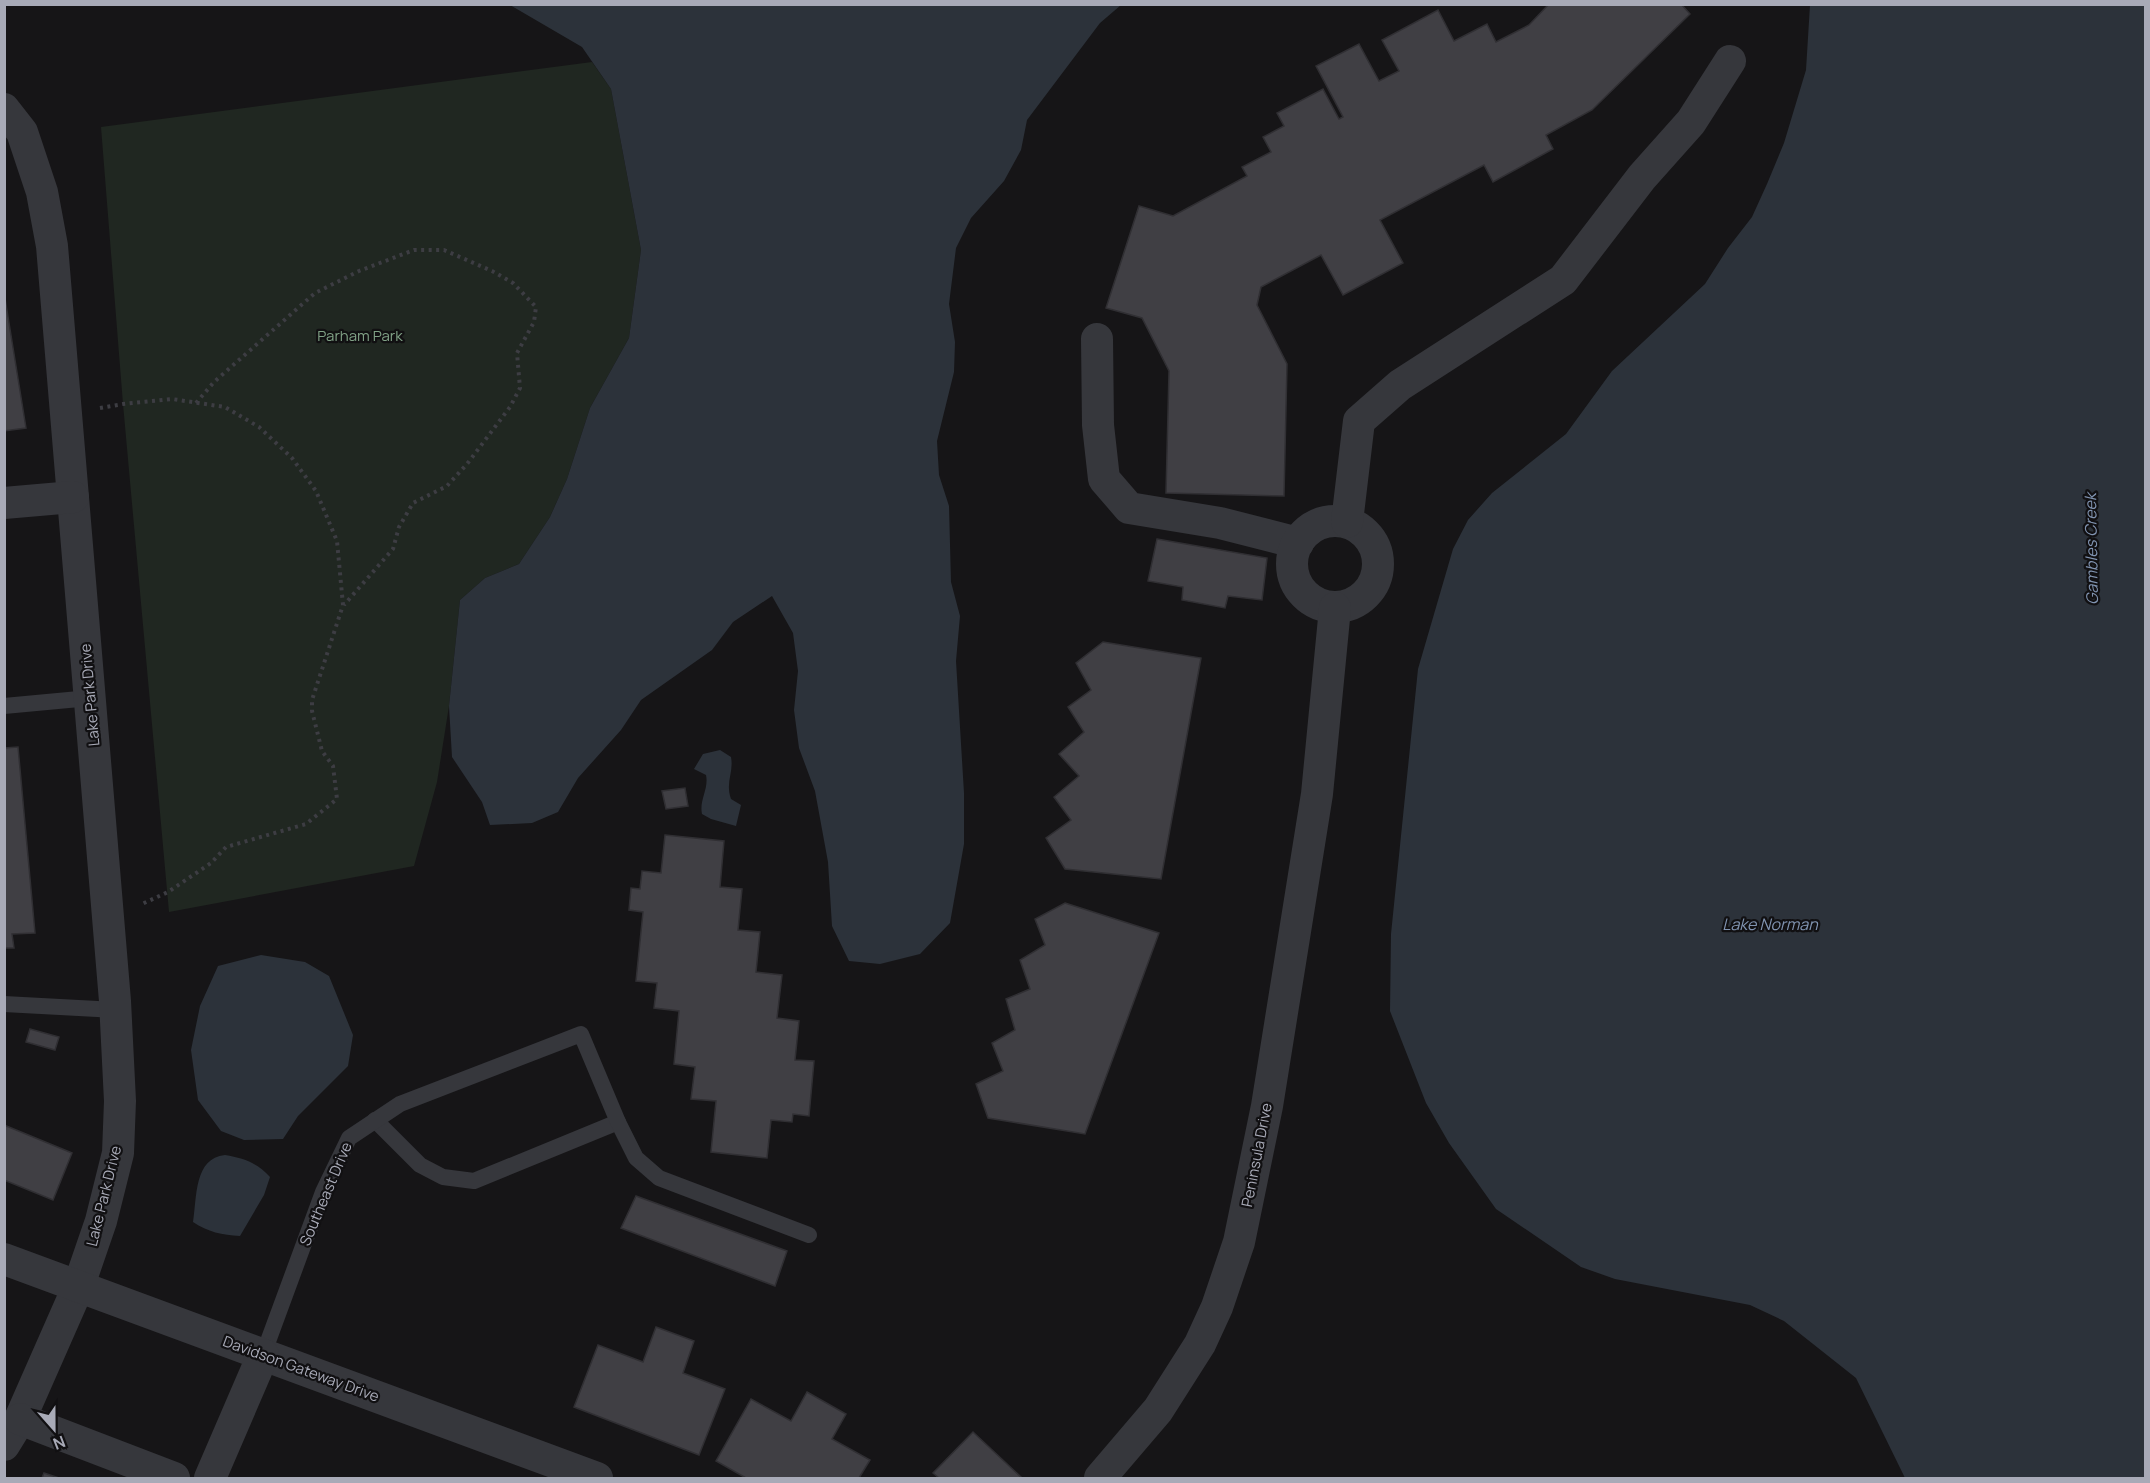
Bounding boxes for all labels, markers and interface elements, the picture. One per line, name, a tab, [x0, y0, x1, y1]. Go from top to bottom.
park label: Parham Park	[317, 325, 403, 346]
water label: Gambles Creek	[2079, 491, 2103, 605]
street label: Lake Park Drive	[75, 643, 104, 747]
water label: Lake Norman	[1722, 913, 1818, 935]
street label: Peninsula Drive	[1236, 1101, 1277, 1209]
street label: Southeast Drive	[294, 1138, 357, 1249]
street label: Lake Park Drive	[81, 1143, 126, 1248]
street label: Davidson Gateway Drive	[220, 1330, 382, 1407]
north arrow	[24, 1399, 84, 1459]
text: N	[50, 1431, 69, 1455]

